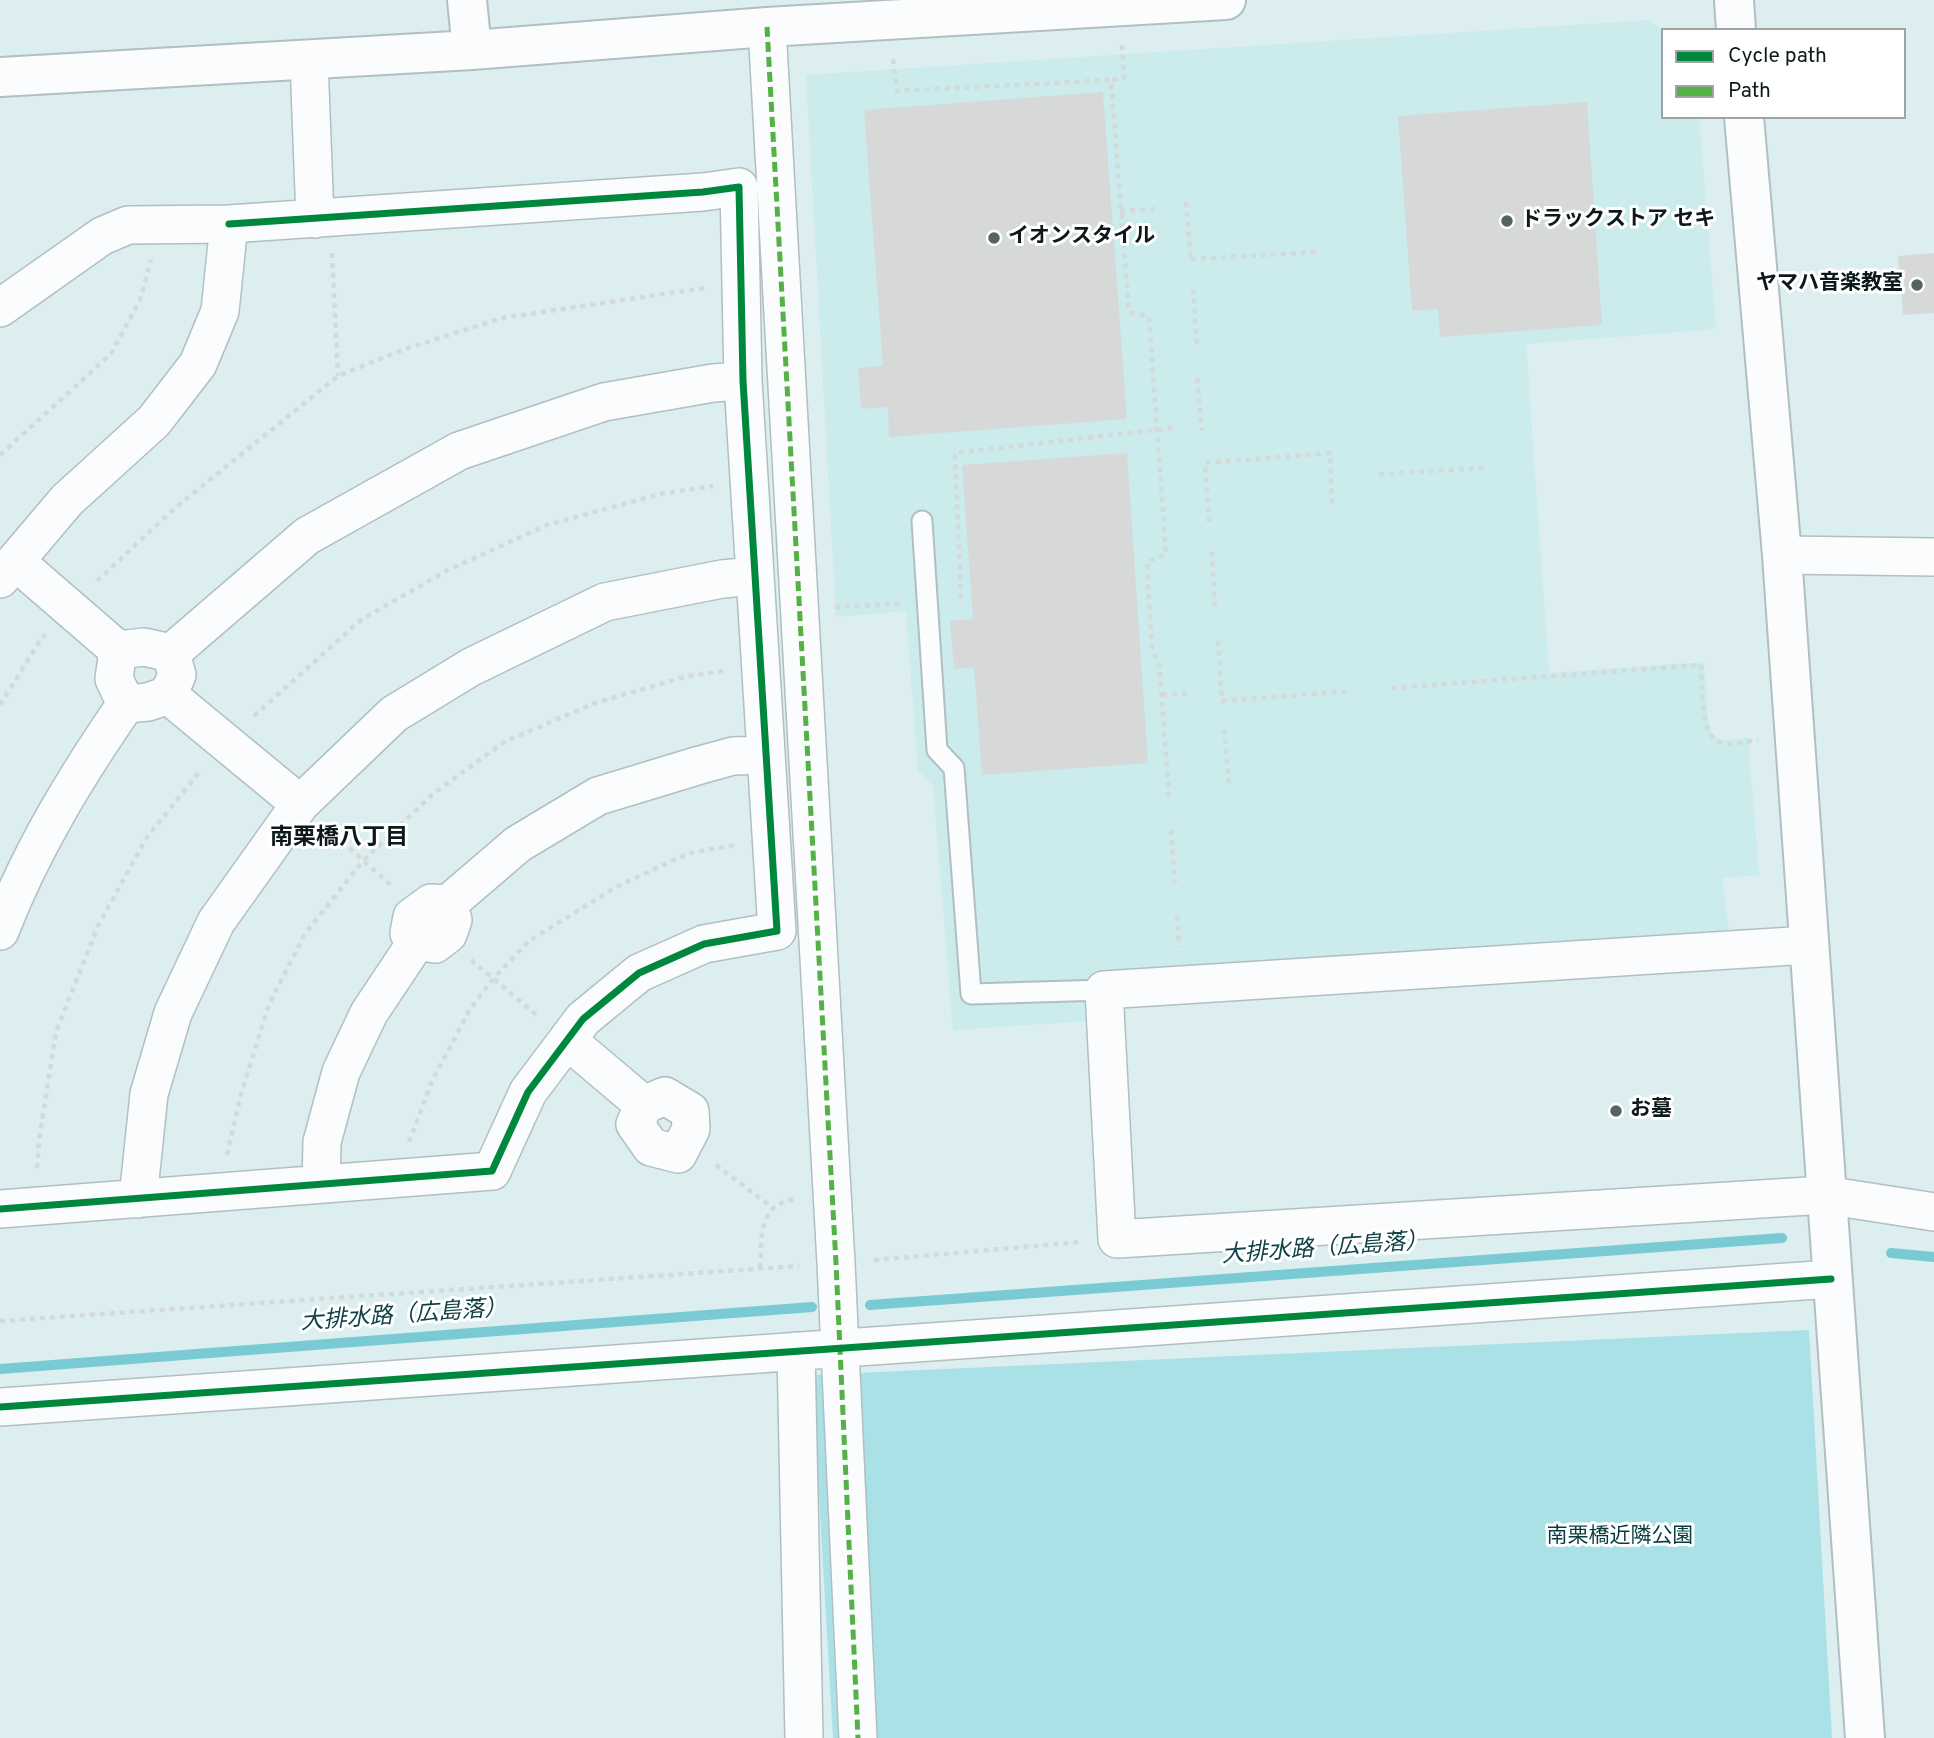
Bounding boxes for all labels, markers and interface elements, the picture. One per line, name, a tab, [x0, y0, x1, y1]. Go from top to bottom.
legend	[1661, 28, 1906, 119]
text: Cycle path	[1728, 43, 1827, 70]
text: Path	[1728, 78, 1771, 105]
place label: ドラックストア セキ	[1521, 208, 1715, 234]
marker: ドラックストア セキ	[1499, 213, 1515, 229]
place label: イオンスタイル	[1008, 225, 1155, 251]
marker: イオンスタイル	[986, 230, 1002, 246]
place label: ヤマハ音楽教室	[1756, 272, 1903, 298]
marker: ヤマハ音楽教室	[1909, 277, 1925, 293]
district label: 南栗橋八丁目	[270, 825, 408, 853]
place label: お墓	[1630, 1098, 1672, 1124]
marker: お墓	[1608, 1103, 1624, 1119]
water label: 大排水路（広島落）	[1221, 1229, 1429, 1271]
water label: 大排水路（広島落）	[300, 1296, 508, 1338]
park label: 南栗橋近隣公園	[1547, 1525, 1693, 1551]

